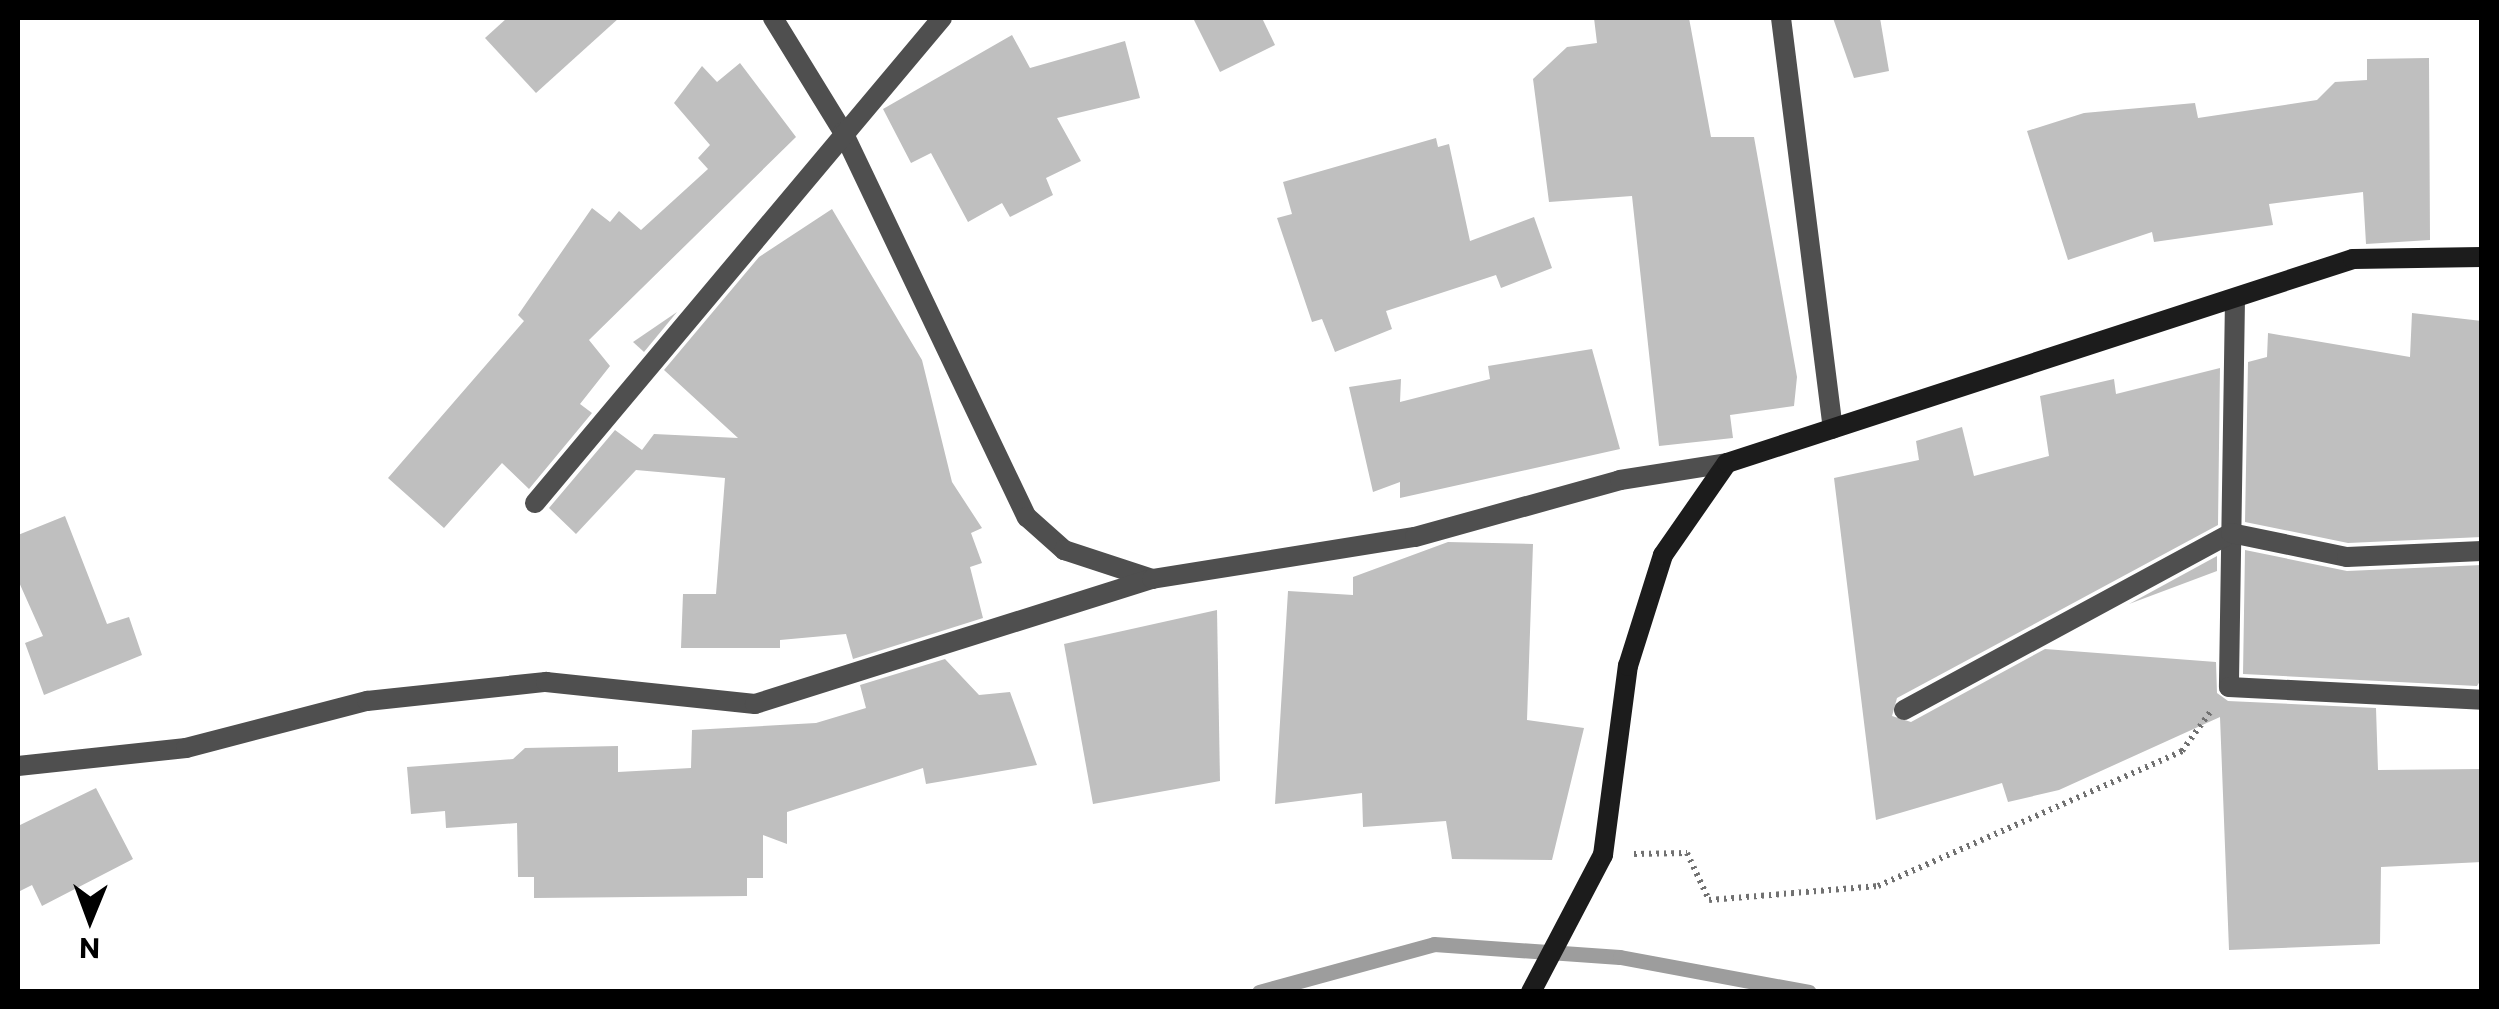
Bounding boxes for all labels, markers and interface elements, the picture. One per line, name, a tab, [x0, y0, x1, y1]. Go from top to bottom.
north arrow	[40, 869, 140, 969]
text: N	[79, 932, 100, 966]

